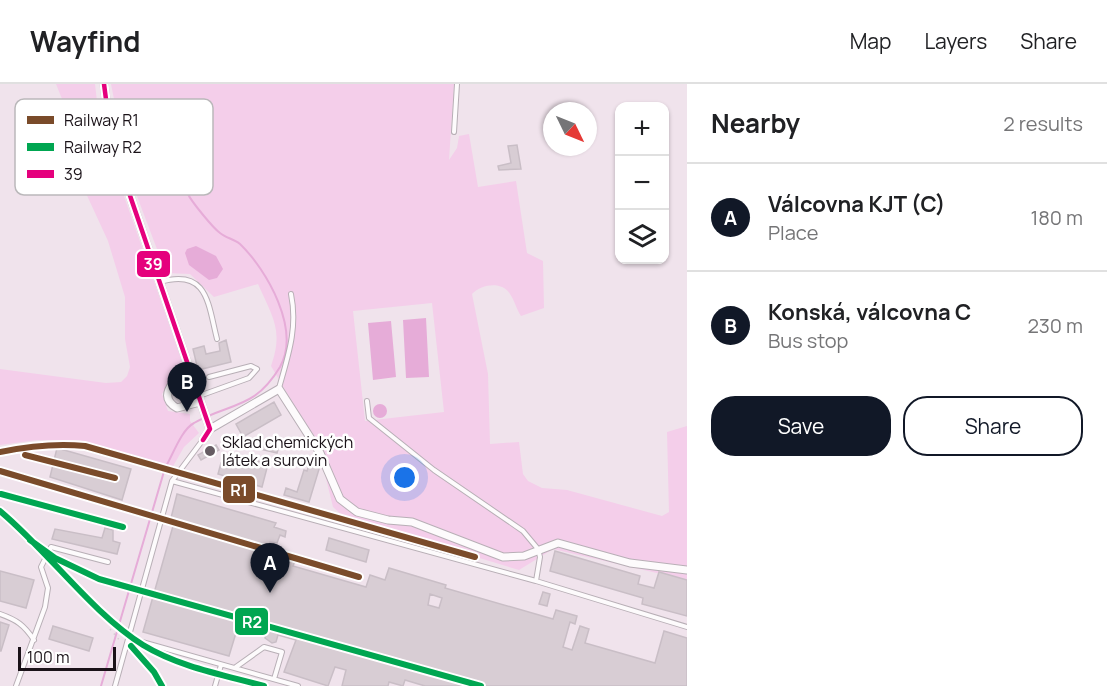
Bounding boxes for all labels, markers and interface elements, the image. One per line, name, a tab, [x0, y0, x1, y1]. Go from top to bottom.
text: Wayfind	[30, 22, 140, 60]
text: Map	[850, 27, 891, 55]
text: Layers	[924, 27, 987, 55]
text: Share	[1020, 27, 1077, 55]
legend	[15, 99, 213, 195]
north arrow	[543, 102, 597, 156]
map controls	[615, 102, 669, 264]
button: +	[615, 102, 669, 156]
text: Nearby	[711, 105, 800, 141]
text: Railway R1	[64, 109, 139, 131]
text: 2 results	[1003, 110, 1083, 137]
text: Railway R2	[64, 136, 142, 158]
button: −	[615, 156, 669, 210]
text: 39	[64, 163, 83, 185]
text: Válcovna KJT (C)	[768, 189, 945, 219]
text: A	[724, 204, 737, 231]
text: 180 m	[1030, 204, 1083, 231]
button: layers	[615, 210, 669, 264]
text: Place	[768, 219, 818, 246]
line badge: 39	[136, 250, 171, 278]
text: 39	[143, 253, 163, 275]
text: Konská, válcovna C	[768, 297, 971, 327]
text: B	[724, 312, 737, 339]
text: 230 m	[1027, 312, 1083, 339]
text: Bus stop	[768, 327, 848, 354]
pin: B	[168, 362, 207, 412]
button: Save	[711, 396, 891, 456]
button: Share	[903, 396, 1083, 456]
place label: Sklad chemických látek a surovin	[222, 431, 353, 471]
marker: Sklad chemických látek a surovin	[203, 444, 217, 458]
your location	[390, 463, 419, 492]
line badge: R1	[222, 475, 256, 504]
text: R1	[230, 479, 248, 501]
pin: A	[250, 544, 290, 593]
line badge: R2	[234, 607, 269, 636]
text: R2	[242, 611, 262, 633]
scale bar	[18, 644, 116, 672]
text: 100 m	[27, 646, 70, 668]

